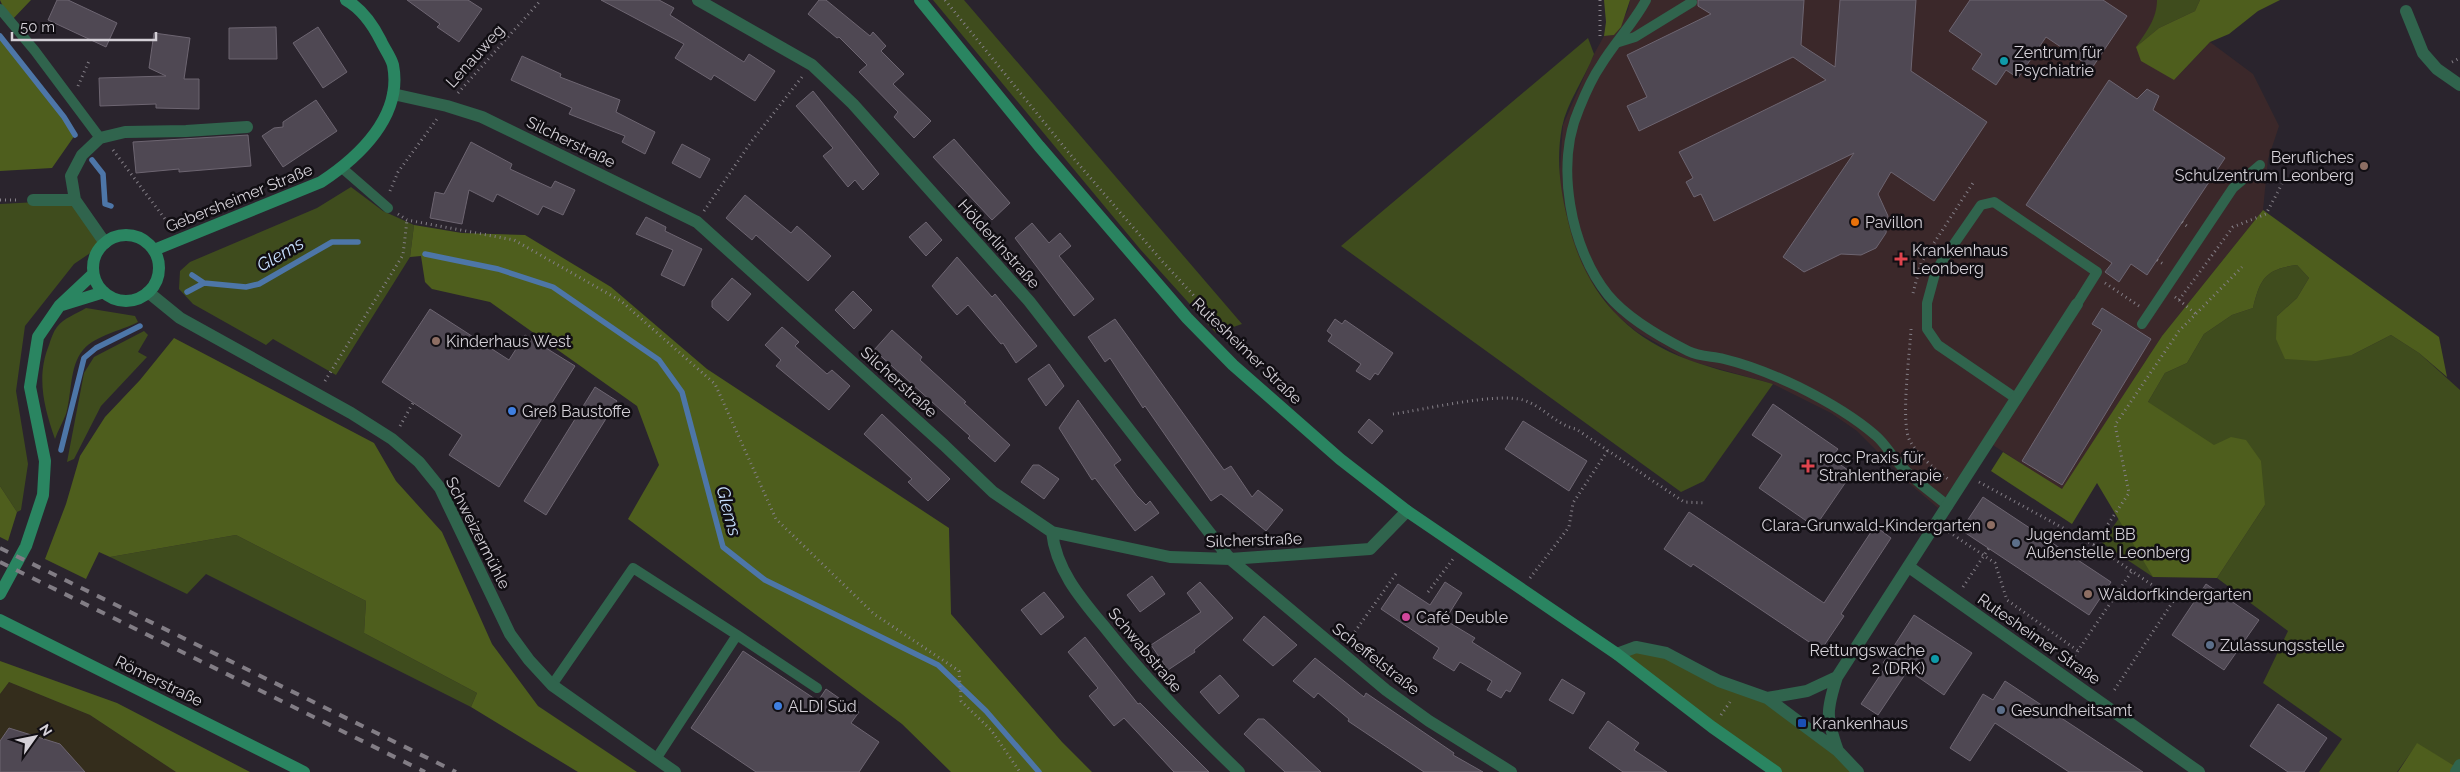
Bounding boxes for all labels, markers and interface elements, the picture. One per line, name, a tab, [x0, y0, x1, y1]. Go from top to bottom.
scale bar	[12, 10, 156, 42]
text: 50 m	[20, 18, 55, 36]
street label: Lenauweg	[442, 21, 508, 91]
place label: Zentrum für Psychiatrie	[2014, 43, 2102, 80]
marker: Zentrum für Psychiatrie	[1998, 55, 2010, 67]
street label: Silcherstraße	[524, 112, 618, 172]
place label: Berufliches Schulzentrum Leonberg	[2175, 148, 2354, 185]
street label: Gebersheimer Straße	[163, 160, 315, 236]
marker: Berufliches Schulzentrum Leonberg	[2358, 160, 2370, 172]
street label: Hölderlinstraße	[954, 196, 1044, 292]
place label: Pavillon	[1865, 213, 1923, 232]
marker: Pavillon	[1849, 216, 1861, 228]
water label: Glems	[253, 232, 308, 276]
place label: Krankenhaus Leonberg	[1912, 241, 2008, 278]
marker: Krankenhaus Leonberg	[1894, 252, 1908, 266]
street label: Rutesheimer Straße	[1188, 294, 1306, 408]
place label: Kinderhaus West	[446, 332, 572, 351]
marker: Kinderhaus West	[430, 335, 442, 347]
street label: Silcherstraße	[857, 343, 941, 421]
place label: Greß Baustoffe	[522, 402, 631, 421]
marker: Greß Baustoffe	[506, 405, 518, 417]
place label: rocc Praxis für Strahlentherapie	[1819, 448, 1942, 485]
marker: rocc Praxis für Strahlentherapie	[1801, 459, 1815, 473]
street label: Schweizermühle	[442, 474, 514, 592]
water label: Glems	[712, 484, 746, 539]
place label: Clara-Grunwald-Kindergarten	[1762, 516, 1981, 535]
marker: Clara-Grunwald-Kindergarten	[1985, 519, 1997, 531]
place label: Jugendamt BB Außenstelle Leonberg	[2026, 525, 2190, 562]
street label: Silcherstraße	[1206, 529, 1302, 551]
marker: Jugendamt BB Außenstelle Leonberg	[2010, 537, 2022, 549]
place label: Waldorfkindergarten	[2098, 585, 2252, 604]
marker: Waldorfkindergarten	[2082, 588, 2094, 600]
street label: Rutesheimer Straße	[1974, 590, 2104, 688]
street label: Schwabstraße	[1104, 604, 1186, 696]
place label: Café Deuble	[1416, 608, 1508, 627]
marker: Café Deuble	[1400, 611, 1412, 623]
street label: Scheffelstraße	[1329, 619, 1423, 699]
place label: Zulassungsstelle	[2220, 636, 2345, 655]
marker: Zulassungsstelle	[2204, 639, 2216, 651]
place label: Rettungswache 2 (DRK)	[1809, 641, 1925, 678]
street label: Römerstraße	[112, 652, 206, 710]
marker: Rettungswache 2 (DRK)	[1929, 653, 1941, 665]
place label: ALDI Süd	[788, 697, 857, 716]
marker: ALDI Süd	[772, 700, 784, 712]
place label: Gesundheitsamt	[2011, 701, 2133, 720]
marker: Gesundheitsamt	[1995, 704, 2007, 716]
north arrow	[10, 712, 60, 762]
place label: Krankenhaus	[1812, 714, 1908, 733]
marker: Krankenhaus	[1796, 717, 1808, 729]
text: N	[36, 721, 56, 739]

